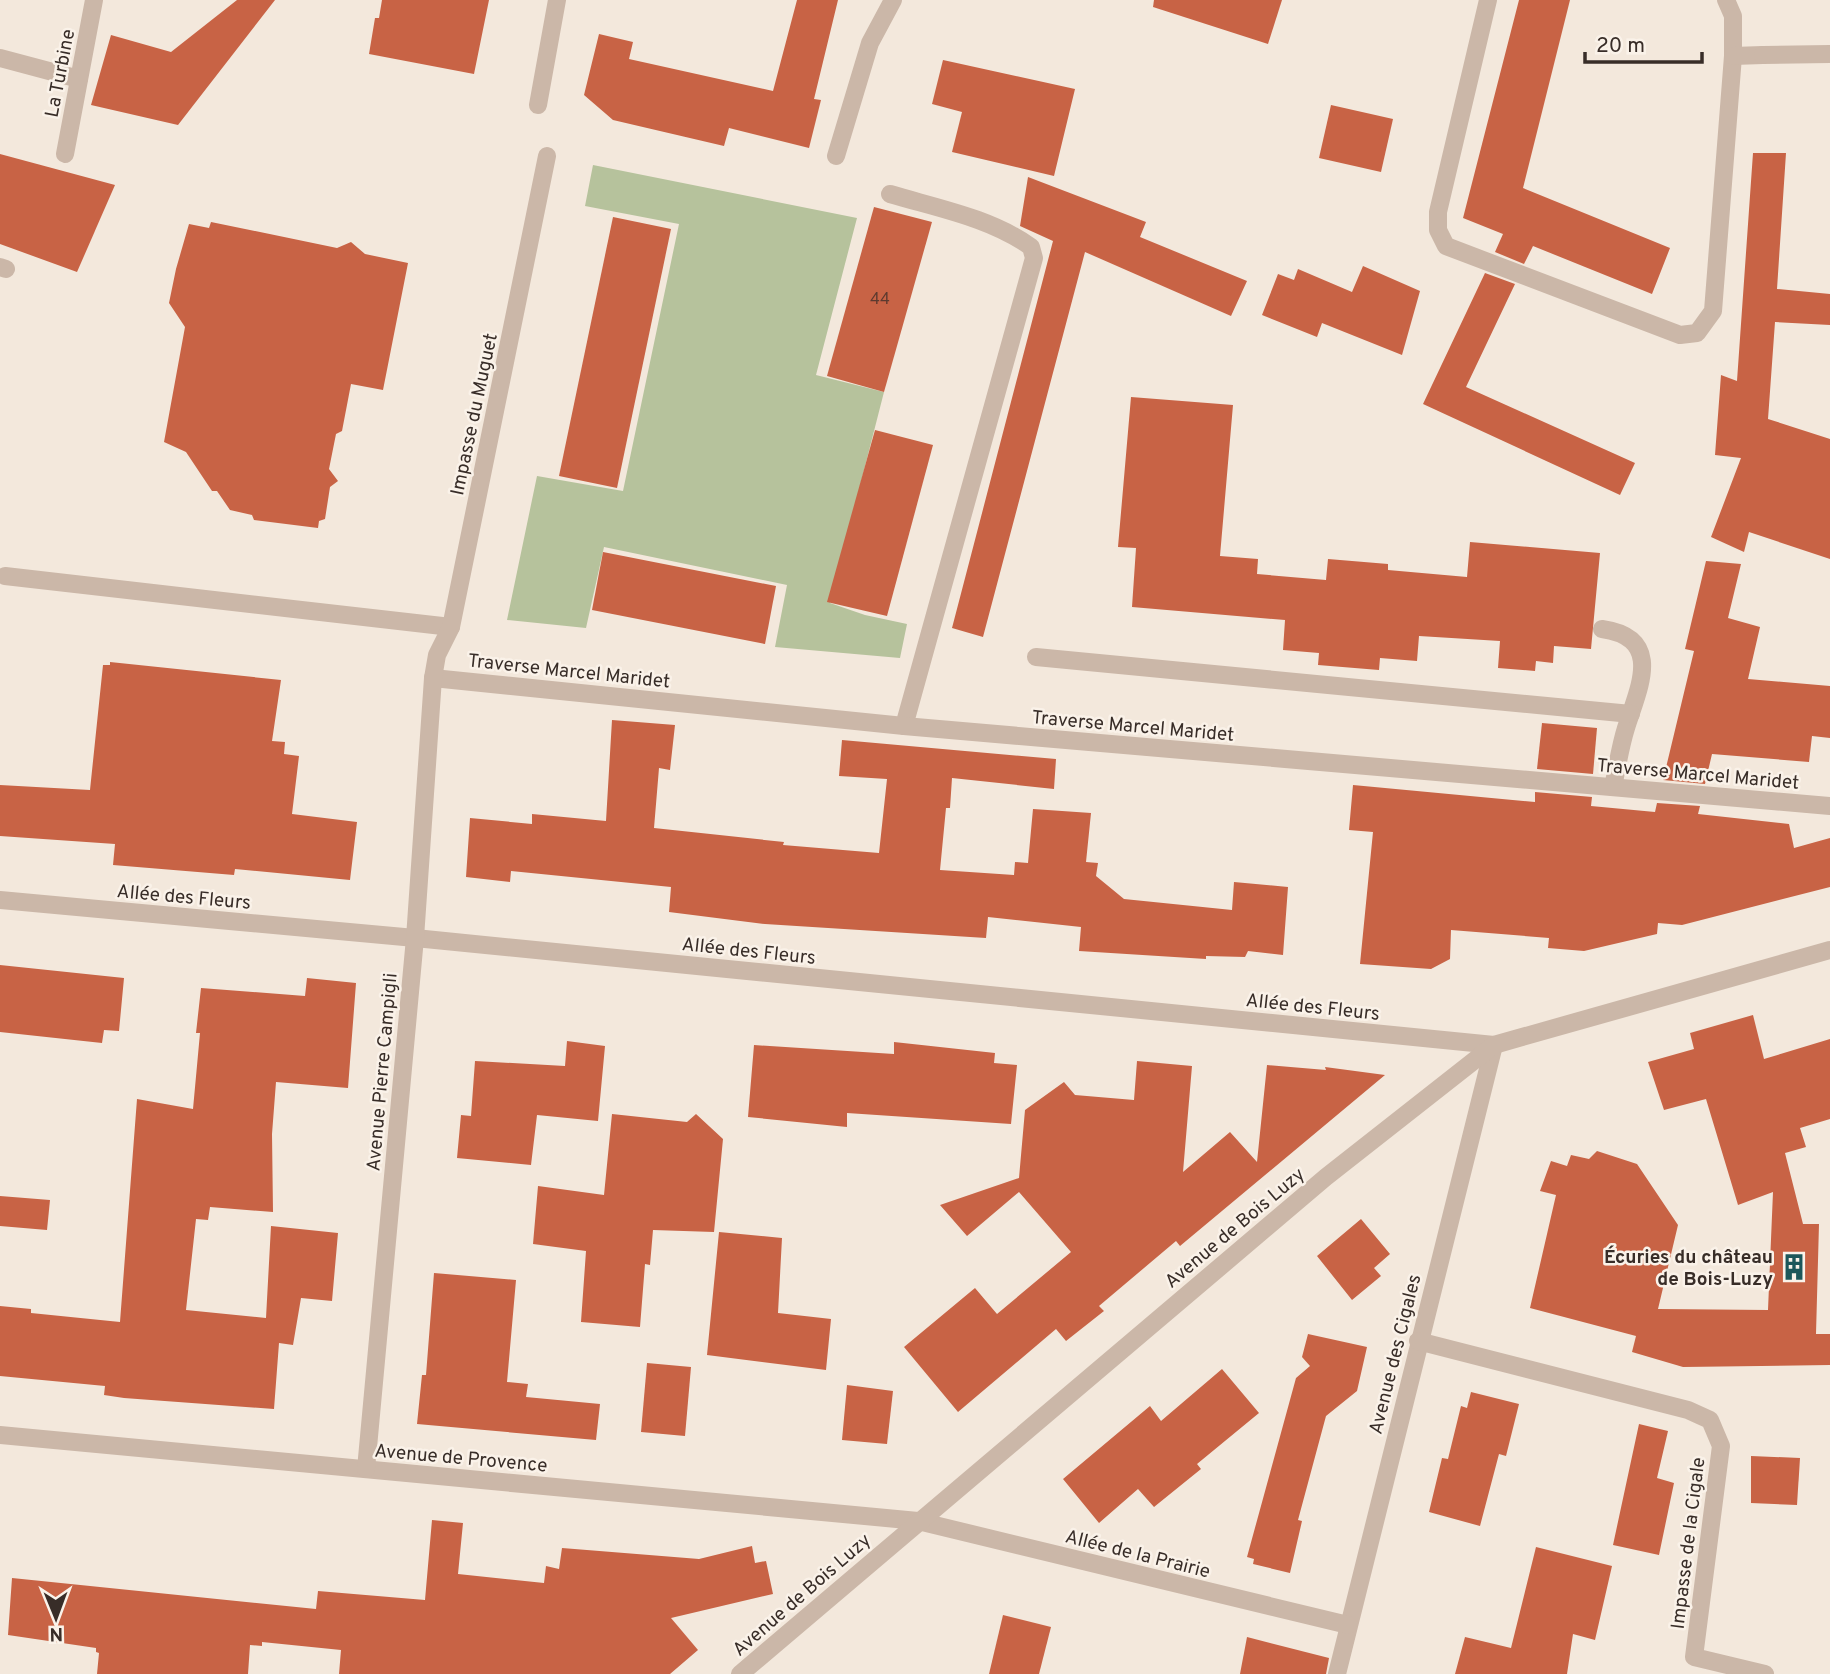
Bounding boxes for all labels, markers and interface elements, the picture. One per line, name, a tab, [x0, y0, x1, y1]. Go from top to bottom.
scale bar	[1585, 21, 1702, 65]
street label: La Turbine	[41, 27, 81, 120]
text: 20 m	[1596, 33, 1645, 60]
house number: 44	[870, 290, 890, 310]
street label: Impasse du Muguet	[446, 331, 504, 498]
street label: Traverse Marcel Maridet	[466, 649, 671, 695]
street label: Traverse Marcel Maridet	[1031, 706, 1235, 748]
street label: Traverse Marcel Maridet	[1596, 754, 1800, 796]
street label: Allée des Fleurs	[116, 880, 252, 916]
street label: Allée des Fleurs	[681, 933, 817, 971]
street label: Avenue Pierre Campigli	[362, 972, 404, 1172]
street label: Allée des Fleurs	[1245, 989, 1381, 1027]
street label: Avenue de Bois Luzy	[1160, 1163, 1310, 1294]
place label: Écuries du château de Bois-Luzy	[1604, 1245, 1773, 1292]
building icon: Écuries du château de Bois-Luzy	[1779, 1252, 1809, 1282]
street label: Avenue des Cigales	[1364, 1272, 1427, 1437]
street label: Avenue de Provence	[373, 1439, 548, 1479]
street label: Impasse de la Cigale	[1667, 1456, 1711, 1631]
street label: Allée de la Prairie	[1062, 1525, 1213, 1585]
street label: Avenue de Bois Luzy	[728, 1529, 876, 1662]
north arrow	[21, 1583, 91, 1653]
text: N	[49, 1621, 63, 1645]

